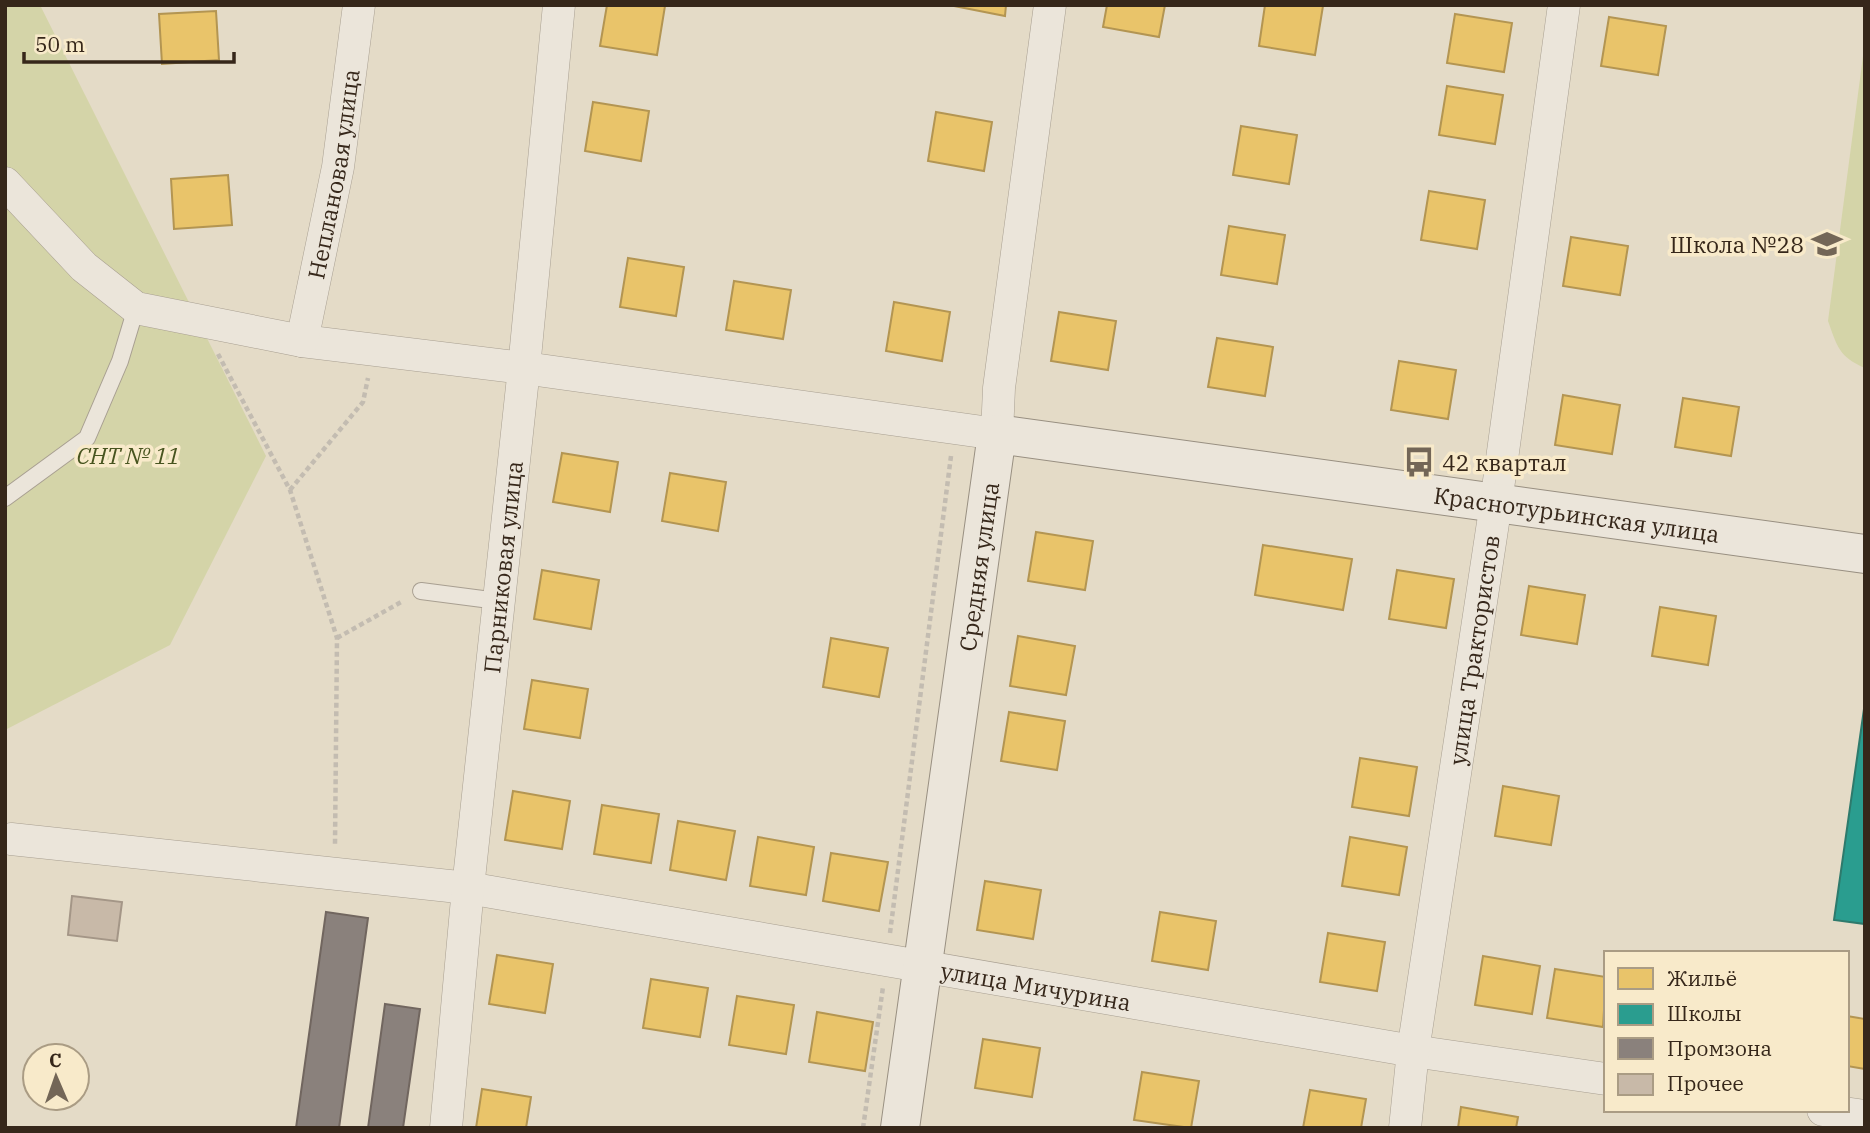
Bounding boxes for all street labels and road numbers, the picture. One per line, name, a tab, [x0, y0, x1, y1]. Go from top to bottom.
street label: Неплановая улица	[300, 67, 366, 282]
street label: Парниковая улица	[476, 459, 529, 675]
street label: Средняя улица	[952, 480, 1005, 653]
street label: Краснотурьинская улица	[1432, 480, 1722, 549]
street label: улица Трактористов	[1442, 533, 1506, 767]
street label: улица Мичурина	[939, 955, 1133, 1017]

